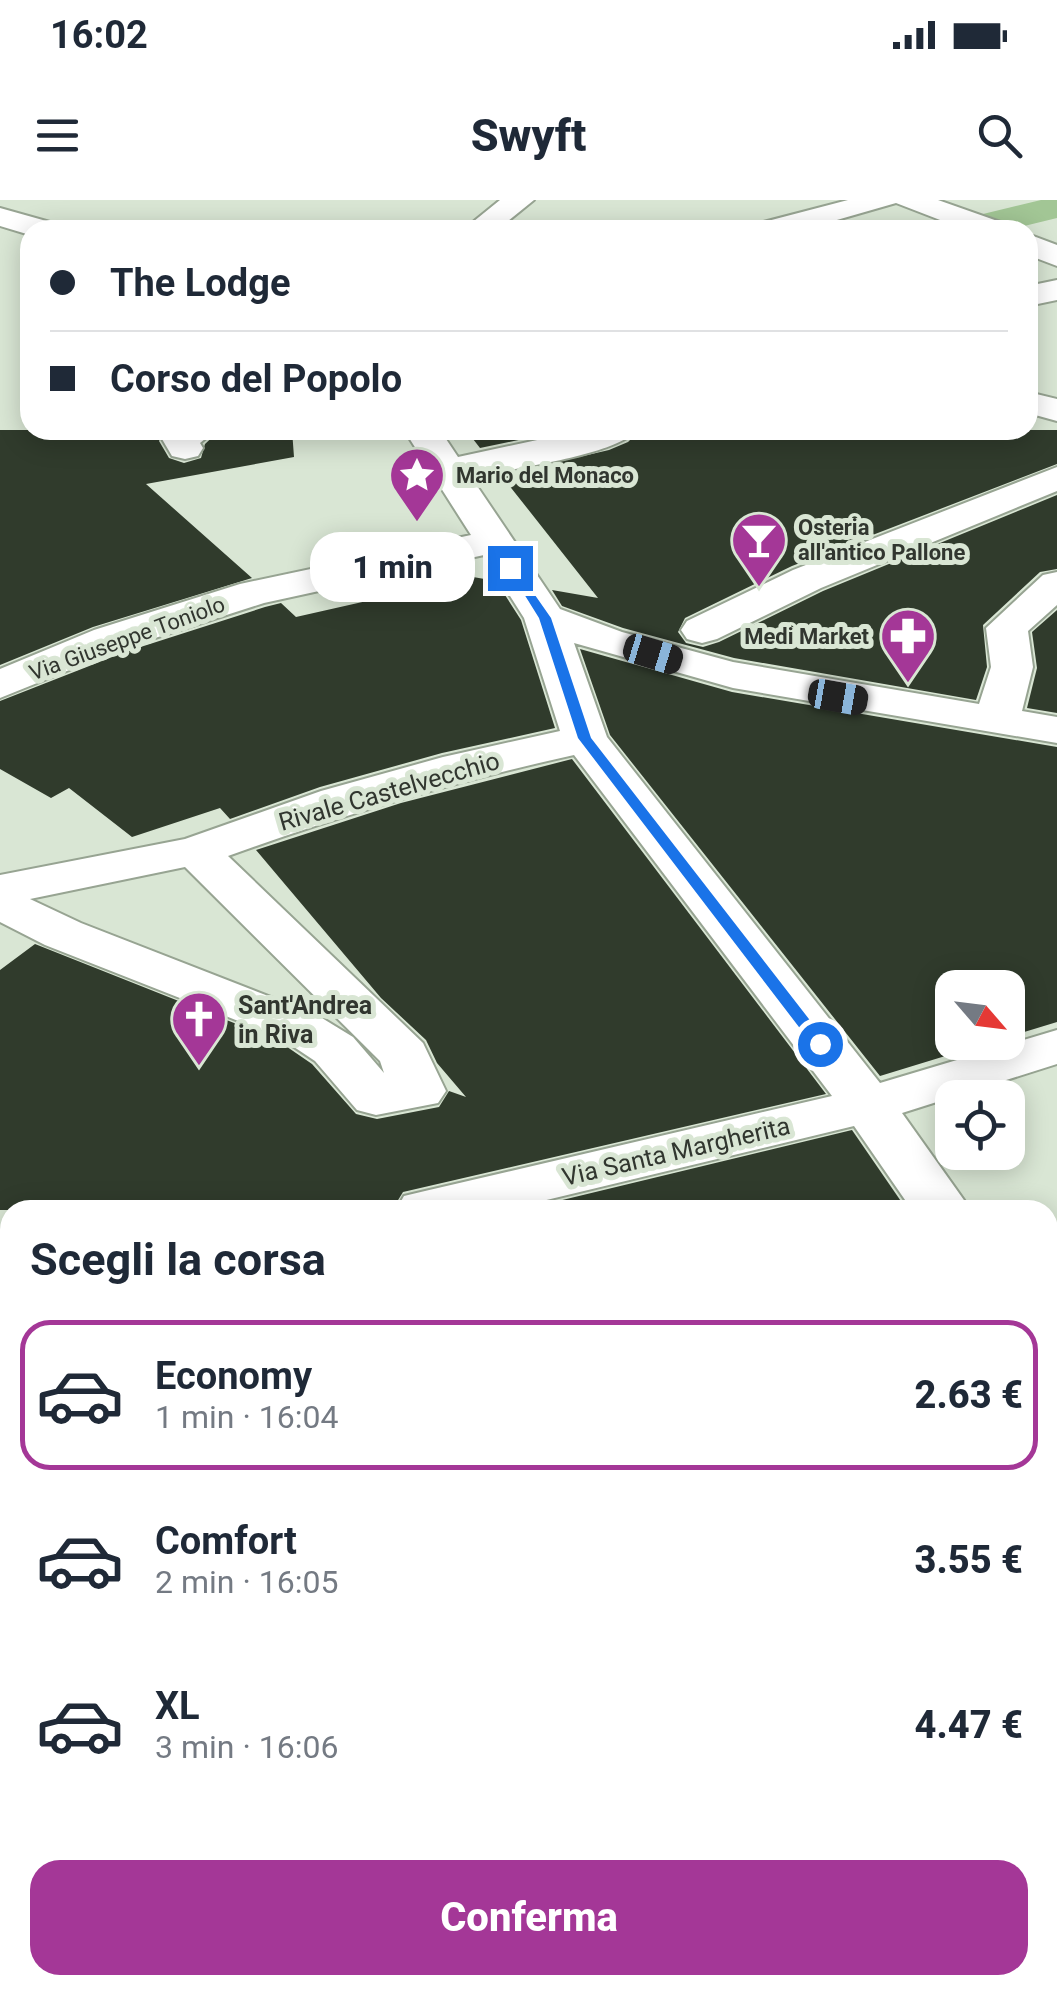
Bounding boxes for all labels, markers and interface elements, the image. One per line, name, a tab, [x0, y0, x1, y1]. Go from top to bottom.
text: 16:02	[50, 13, 148, 57]
icon: menu	[30, 108, 85, 163]
icon: search	[972, 108, 1027, 163]
text: Swyft	[471, 109, 586, 162]
text: The Lodge	[110, 261, 290, 305]
text: Corso del Popolo	[110, 357, 402, 401]
place icon: Mario del Monaco	[387, 445, 447, 524]
place label: Mario del Monaco	[456, 463, 634, 488]
bar icon: Osteria all'antico Pallone	[729, 510, 789, 589]
place label: Osteria all'antico Pallone	[798, 515, 965, 565]
callout: 1 min	[310, 533, 475, 603]
route end	[488, 546, 533, 591]
text: 1 min	[352, 548, 433, 586]
street label: Via Giuseppe Toniolo	[26, 591, 228, 685]
pharmacy icon: Medi Market	[878, 606, 938, 685]
place label: Medi Market	[744, 624, 870, 649]
car	[620, 631, 686, 677]
car	[806, 677, 870, 717]
street label: Rivale Castelvecchio	[275, 746, 503, 837]
north arrow	[935, 970, 1025, 1060]
map controls	[935, 970, 1025, 1170]
church icon: Sant'Andrea in Riva	[169, 989, 229, 1068]
place label: Sant'Andrea in Riva	[238, 991, 372, 1049]
route start	[798, 1022, 843, 1067]
button: locate	[935, 1080, 1025, 1170]
street label: Via Santa Margherita	[559, 1111, 793, 1192]
text: Scegli la corsa	[30, 1233, 326, 1286]
icon: car	[35, 1350, 125, 1440]
text: Economy	[155, 1354, 312, 1398]
text: 2.63 €	[915, 1373, 1023, 1417]
text: 1 min · 16:04	[155, 1398, 338, 1436]
icon: car	[35, 1515, 125, 1605]
text: Comfort	[155, 1519, 297, 1563]
text: 3.55 €	[915, 1538, 1023, 1582]
text: 2 min · 16:05	[155, 1563, 338, 1601]
icon: car	[35, 1680, 125, 1770]
text: XL	[155, 1684, 200, 1728]
text: 4.47 €	[915, 1703, 1023, 1747]
text: 3 min · 16:06	[155, 1728, 338, 1766]
button: Conferma	[30, 1860, 1028, 1975]

